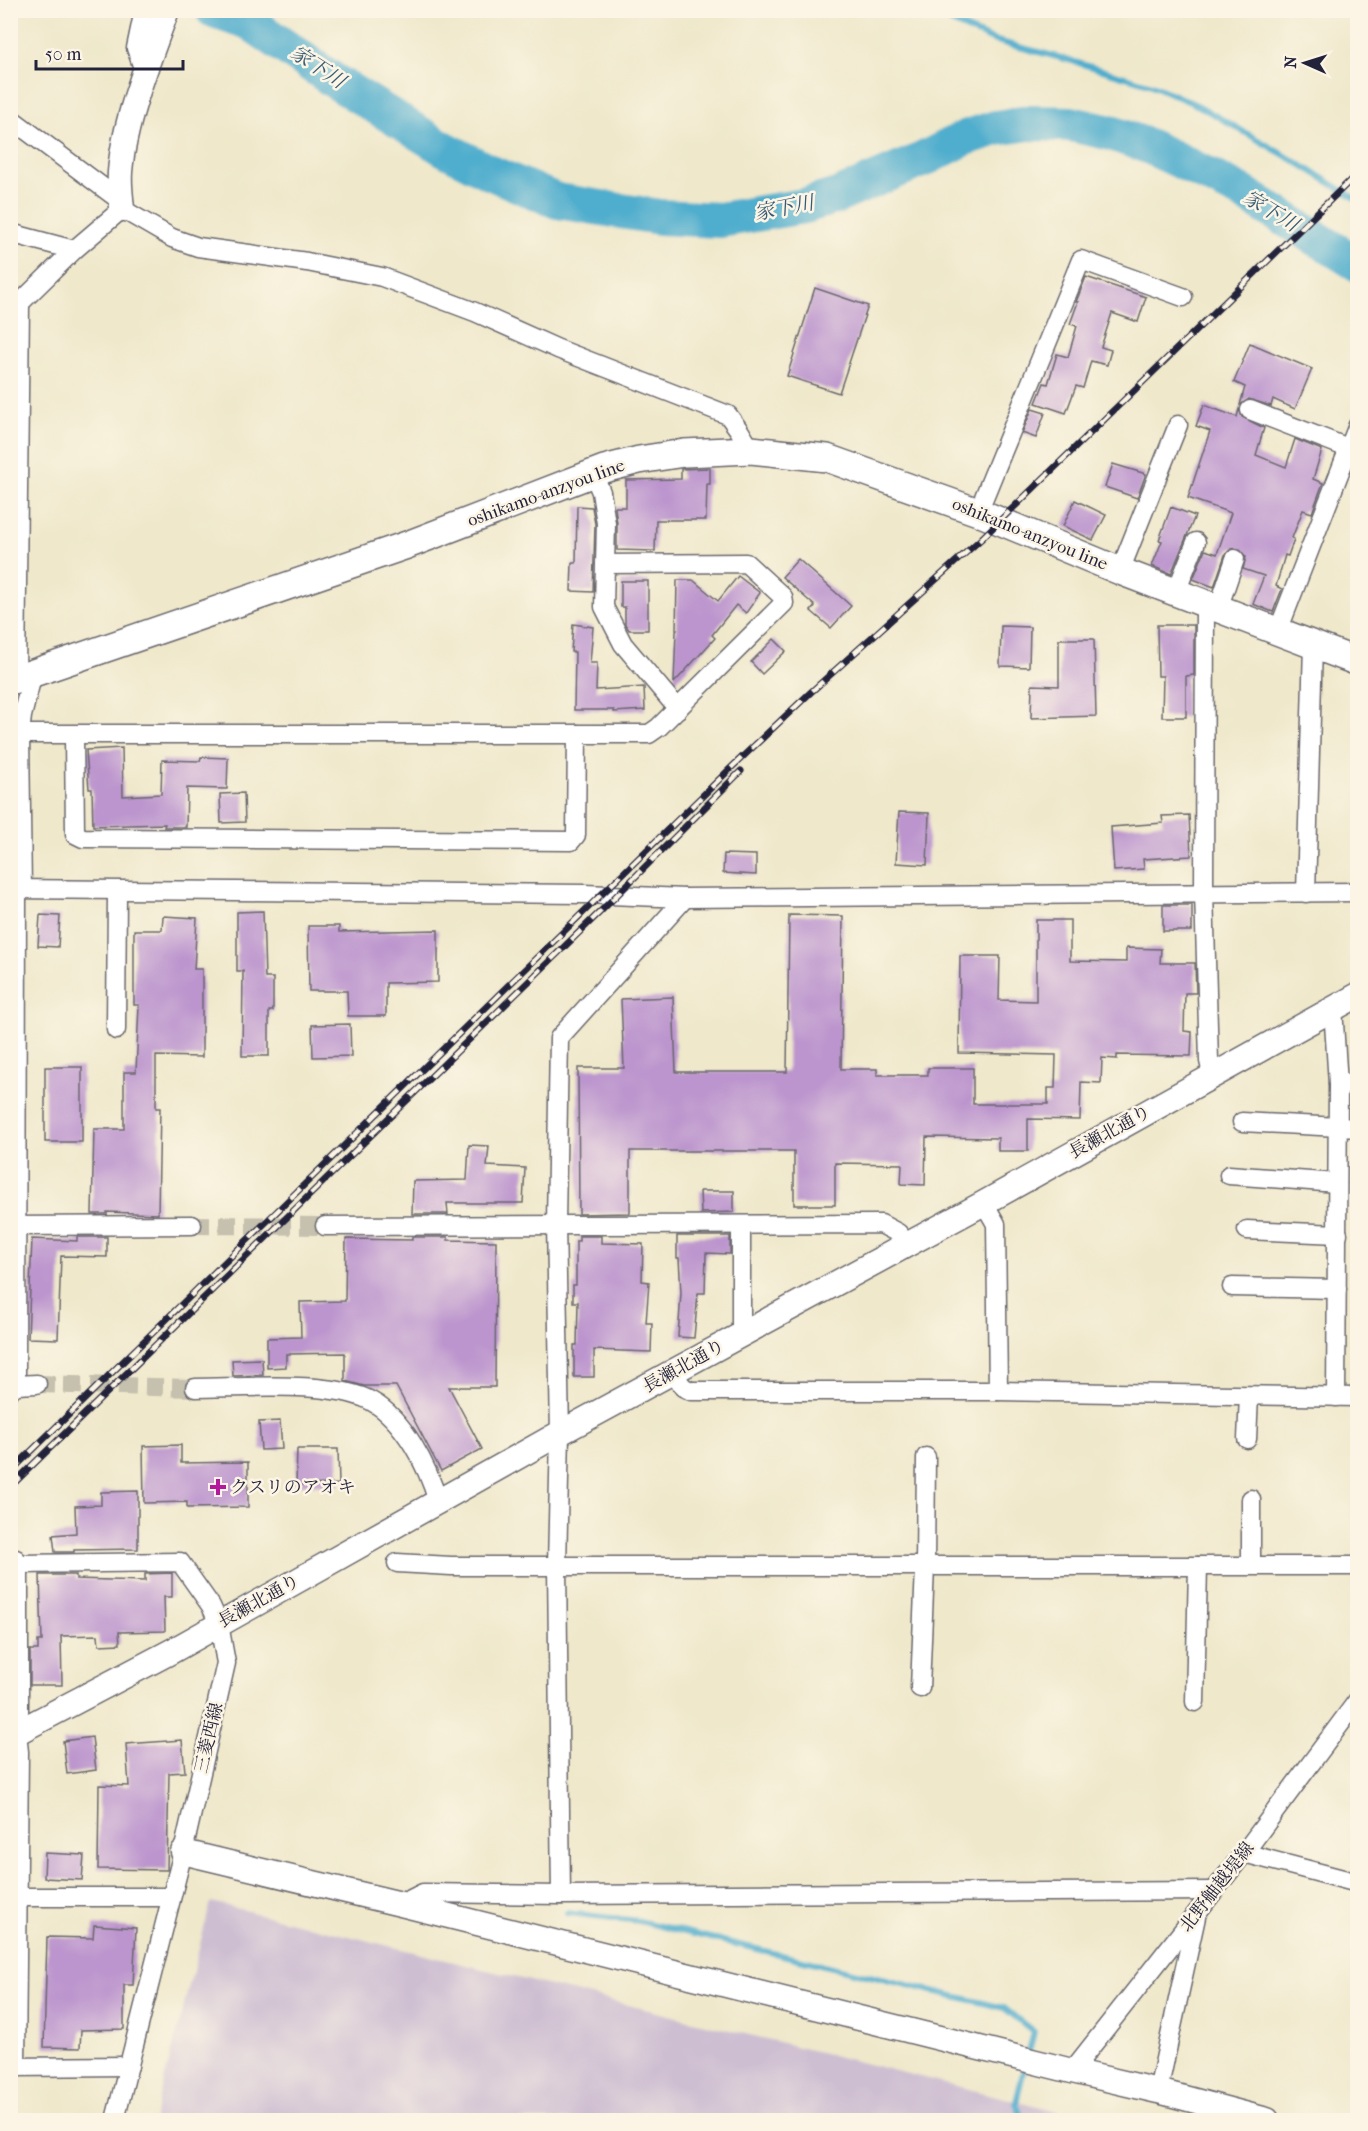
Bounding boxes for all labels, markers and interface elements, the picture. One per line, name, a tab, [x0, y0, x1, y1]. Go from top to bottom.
scale bar	[36, 33, 183, 71]
north arrow	[1275, 33, 1335, 93]
water label: 家下川	[287, 41, 351, 94]
text: 50 m	[45, 44, 82, 65]
text: N	[1281, 55, 1300, 69]
water label: 家下川	[1239, 186, 1304, 237]
water label: 家下川	[752, 191, 818, 225]
street label: oshikamo-anzyou line	[464, 455, 628, 531]
street label: oshikamo-anzyou line	[949, 493, 1111, 575]
street label: 長瀬北通り	[1066, 1101, 1154, 1163]
street label: 長瀬北通り	[640, 1335, 728, 1397]
place label: クスリのアオキ	[230, 1477, 356, 1498]
marker: クスリのアオキ	[211, 1480, 225, 1494]
street label: 長瀬北通り	[215, 1570, 303, 1632]
street label: 三菱西線	[191, 1701, 227, 1775]
street label: 北野舳越堤線	[1175, 1838, 1259, 1936]

